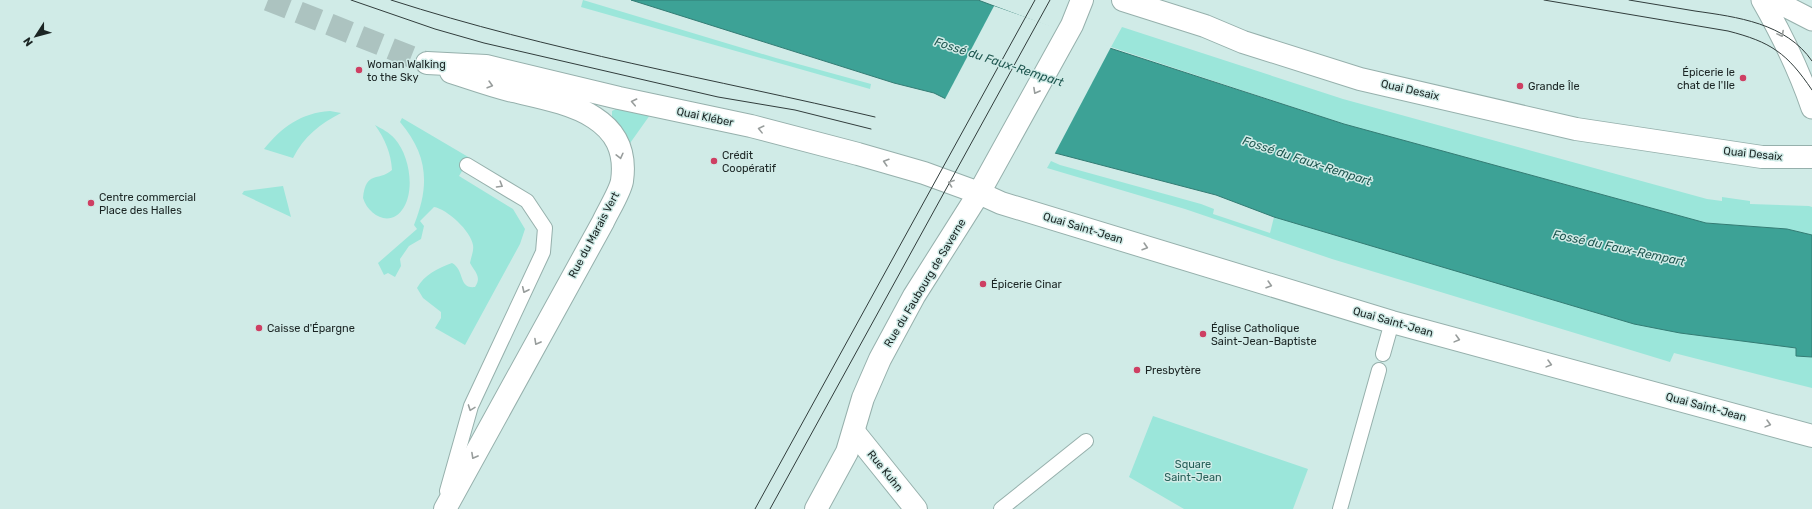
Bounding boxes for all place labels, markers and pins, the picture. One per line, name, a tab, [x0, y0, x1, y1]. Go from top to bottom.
place label: Woman Walking to the Sky	[367, 58, 446, 84]
marker: Woman Walking to the Sky	[354, 65, 364, 75]
place label: Épicerie le chat de l'Ile	[1677, 66, 1735, 92]
marker: Épicerie le chat de l'Ile	[1738, 73, 1748, 83]
place label: Grande Île	[1528, 80, 1580, 93]
marker: Grande Île	[1515, 81, 1525, 91]
place label: Crédit Coopératif	[722, 149, 777, 175]
marker: Crédit Coopératif	[709, 156, 719, 166]
place label: Centre commercial Place des Halles	[99, 191, 196, 217]
marker: Centre commercial Place des Halles	[86, 198, 96, 208]
place label: Épicerie Cinar	[991, 278, 1063, 291]
marker: Épicerie Cinar	[978, 279, 988, 289]
place label: Caisse d'Épargne	[267, 322, 355, 335]
place label: Église Catholique Saint-Jean-Baptiste	[1211, 322, 1317, 348]
marker: Caisse d'Épargne	[254, 323, 264, 333]
marker: Église Catholique Saint-Jean-Baptiste	[1198, 329, 1208, 339]
place label: Presbytère	[1145, 364, 1201, 377]
marker: Presbytère	[1132, 365, 1142, 375]

